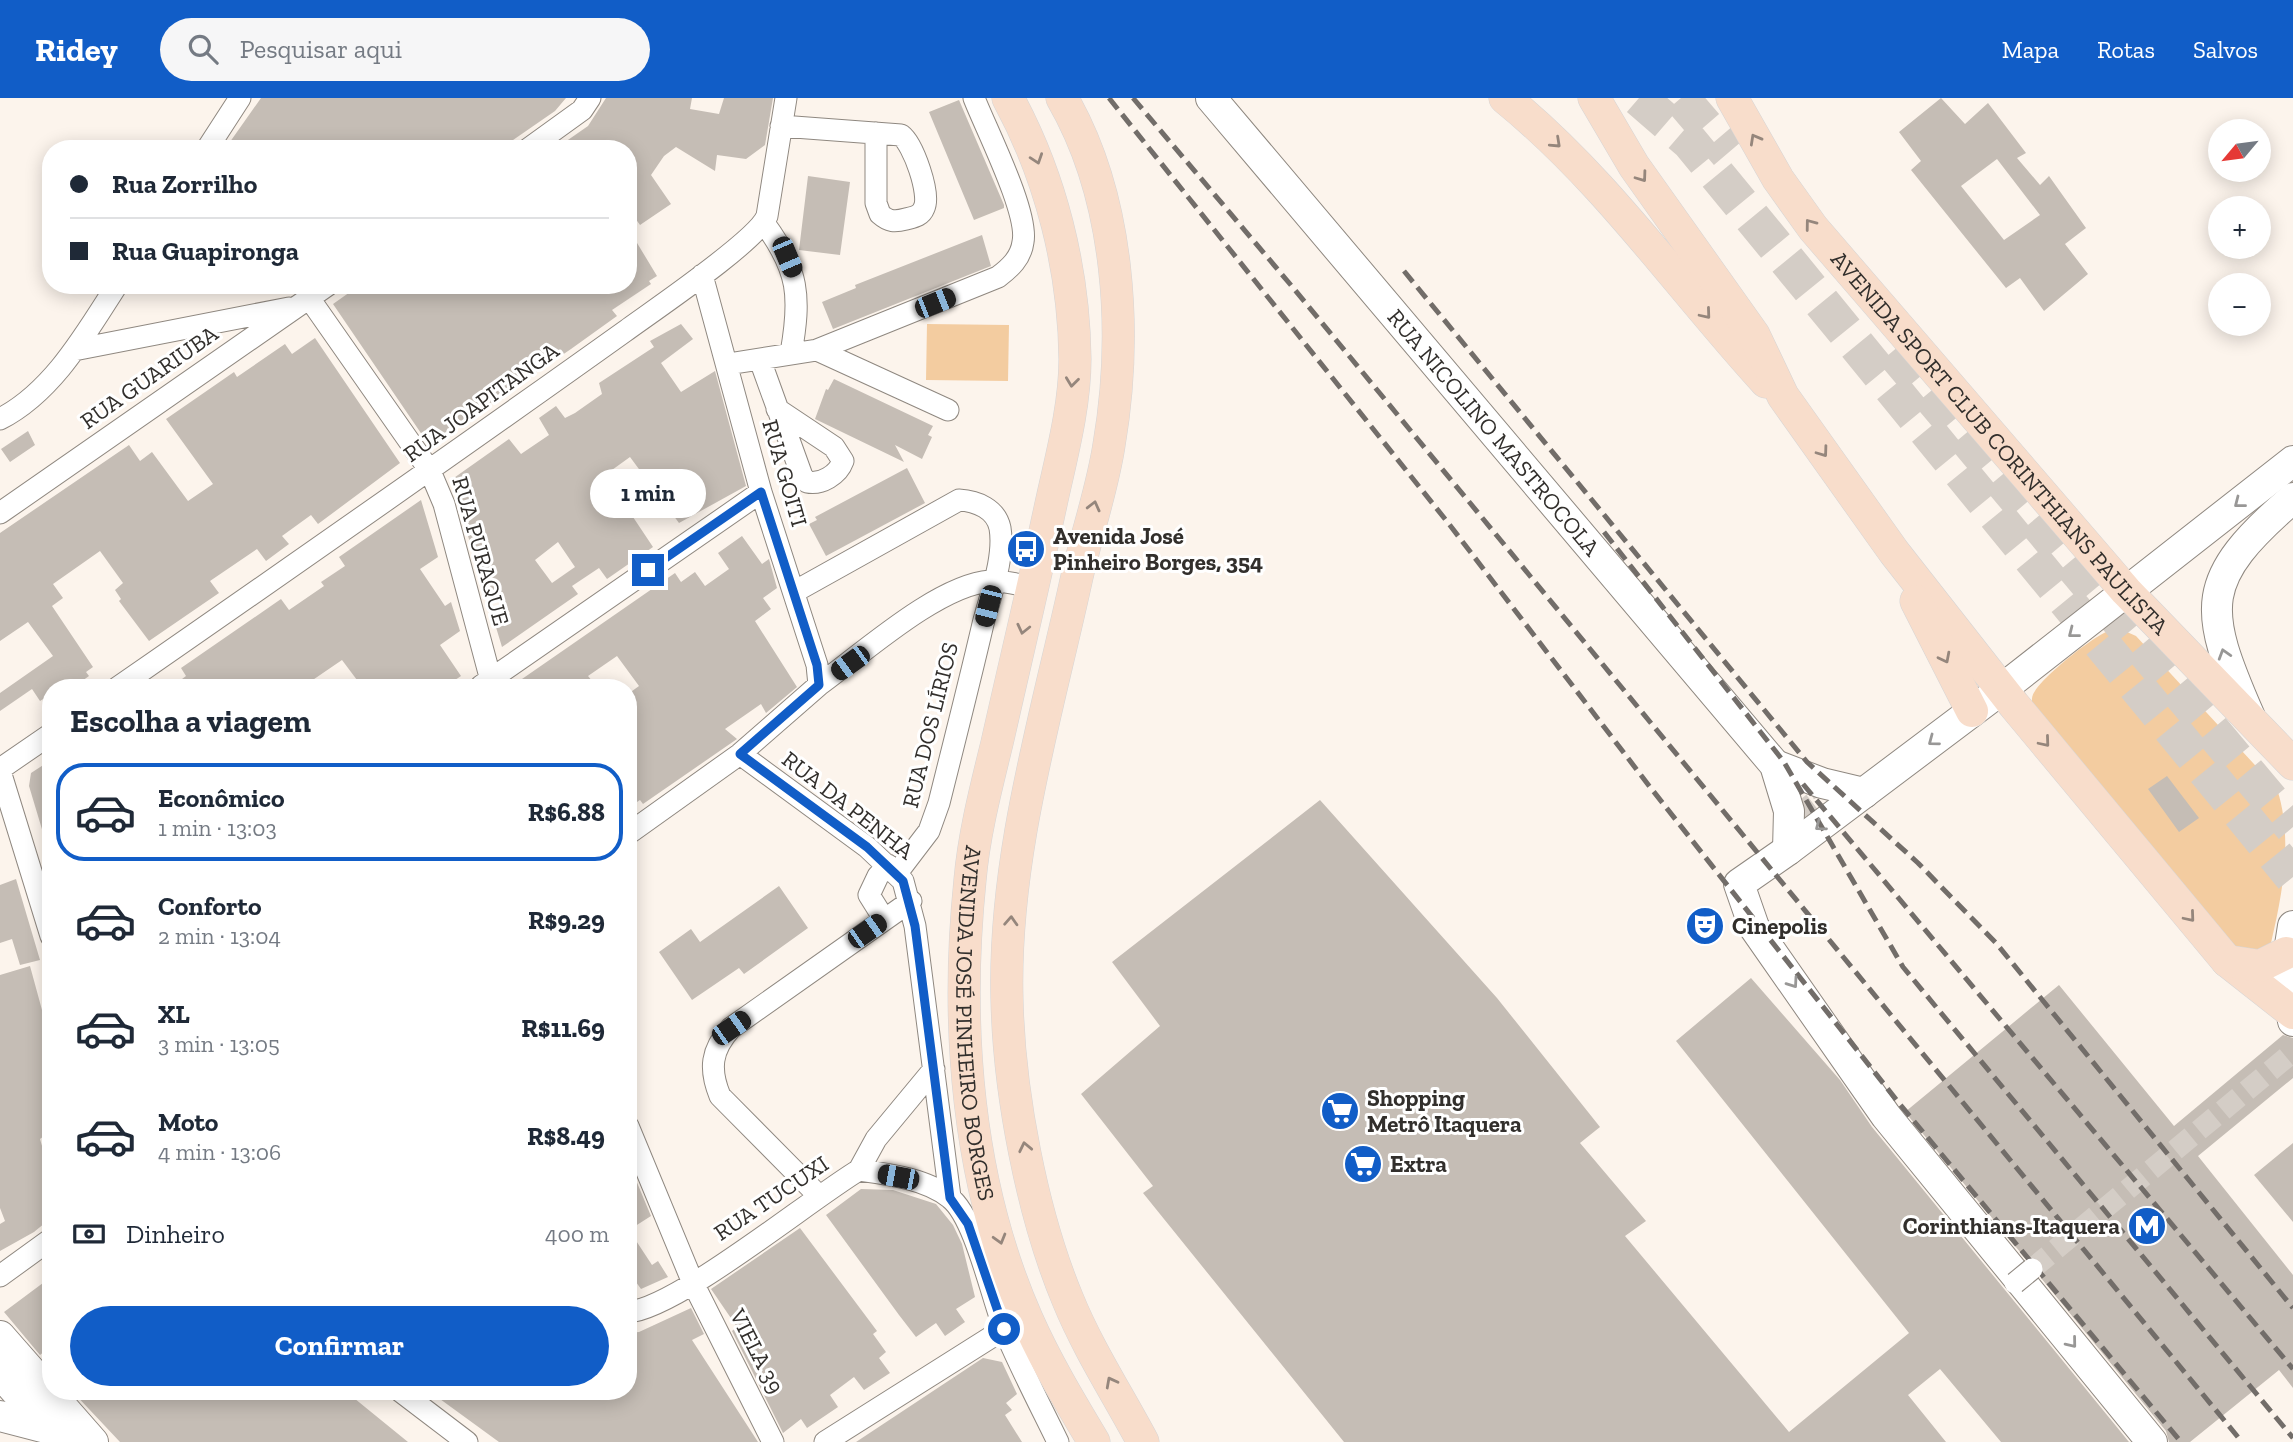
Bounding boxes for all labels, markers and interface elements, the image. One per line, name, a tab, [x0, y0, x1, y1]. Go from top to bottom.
search box	[160, 18, 650, 81]
text: Ridey	[35, 30, 118, 69]
icon: search	[184, 30, 222, 68]
text: Pesquisar aqui	[240, 33, 402, 65]
text: Mapa	[2002, 35, 2059, 64]
text: Rotas	[2097, 35, 2155, 64]
text: Salvos	[2193, 35, 2258, 64]
north arrow	[2208, 119, 2272, 182]
map controls	[2208, 119, 2271, 336]
one-way arrow	[1750, 133, 1763, 146]
one-way arrow	[1548, 135, 1561, 147]
one-way arrow	[1029, 153, 1043, 165]
text: Rua Zorrilho	[112, 168, 257, 200]
one-way arrow	[1634, 169, 1646, 182]
button: +	[2208, 196, 2271, 259]
one-way arrow	[1806, 219, 1819, 231]
car	[770, 234, 805, 280]
text: Rua Guapironga	[112, 235, 299, 267]
street label: AVENIDA SPORT CLUB CORINTHIANS PAULISTA	[1825, 245, 2175, 641]
button: −	[2208, 273, 2271, 336]
car	[912, 285, 959, 321]
street label: RUA NICOLINO MASTROCOLA	[1382, 303, 1607, 562]
one-way arrow	[1698, 305, 1710, 318]
street label: RUA GUARIUBA	[75, 319, 224, 435]
street label: RUA JOAPITANGA	[398, 336, 565, 468]
one-way arrow	[1065, 376, 1080, 388]
street label: RUA GOITI	[756, 416, 814, 530]
one-way arrow	[1814, 444, 1827, 457]
callout: 1 min	[590, 468, 706, 518]
street label: RUA PURAQUE	[446, 473, 516, 629]
text: 1 min	[621, 479, 675, 507]
one-way arrow	[2235, 495, 2247, 508]
one-way arrow	[1086, 500, 1100, 512]
place label: Avenida José Pinheiro Borges, 354	[1053, 522, 1263, 576]
bus stop icon: Avenida José Pinheiro Borges, 354	[1005, 528, 1047, 570]
route end	[632, 554, 664, 586]
car	[973, 583, 1004, 629]
one-way arrow	[1017, 623, 1031, 635]
one-way arrow	[2068, 625, 2080, 638]
street label: RUA DOS LÍRIOS	[896, 639, 964, 811]
car	[827, 642, 874, 684]
one-way arrow	[2218, 648, 2233, 660]
one-way arrow	[1936, 651, 1950, 663]
text: Escolha a viagem	[70, 702, 311, 740]
one-way arrow	[1928, 732, 1941, 745]
one-way arrow	[2037, 734, 2049, 747]
street label: RUA DA PENHA	[777, 745, 920, 866]
icon: car	[74, 781, 137, 844]
text: Econômico	[158, 782, 285, 814]
text: R$6.88	[528, 796, 605, 828]
text: 1 min · 13:03	[158, 814, 277, 842]
one-way arrow	[1815, 817, 1828, 830]
street label: AVENIDA JOSÉ PINHEIRO BORGES	[950, 844, 1001, 1203]
icon: car	[74, 889, 137, 952]
text: Conforto	[158, 890, 262, 922]
text: R$9.29	[528, 904, 605, 936]
theatre icon: Cinepolis	[1684, 905, 1726, 947]
one-way arrow	[2182, 909, 2194, 922]
car	[844, 910, 891, 952]
place label: Cinepolis	[1732, 912, 1828, 940]
one-way arrow	[1003, 915, 1018, 926]
text: 2 min · 13:04	[158, 922, 281, 950]
one-way arrow	[1785, 975, 1797, 988]
icon: car	[74, 997, 137, 1060]
text: XL	[158, 998, 190, 1030]
car	[708, 1007, 755, 1049]
text: R$11.69	[521, 1012, 605, 1044]
text: 3 min · 13:05	[158, 1030, 280, 1058]
place label: Shopping Metrô Itaquera	[1367, 1084, 1522, 1138]
supermarket icon: Shopping Metrô Itaquera	[1319, 1090, 1361, 1132]
icon: car	[74, 1105, 137, 1168]
text: Moto	[158, 1106, 218, 1138]
text: R$8.49	[527, 1120, 605, 1152]
text: 4 min · 13:06	[158, 1138, 281, 1166]
one-way arrow	[1019, 1141, 1034, 1153]
supermarket icon: Extra	[1342, 1143, 1384, 1185]
street label: RUA TUCUXI	[708, 1149, 834, 1247]
place label: Extra	[1390, 1150, 1447, 1178]
car	[876, 1163, 921, 1191]
metro station icon: Corinthians-Itaquera	[2126, 1205, 2168, 1247]
place label: Corinthians-Itaquera	[1903, 1212, 2120, 1240]
icon: cash	[70, 1215, 108, 1253]
text: Dinheiro	[126, 1218, 225, 1250]
text: 400 m	[545, 1220, 609, 1248]
one-way arrow	[992, 1233, 1007, 1245]
street label: VIELA 39	[723, 1303, 790, 1398]
button: Confirmar	[70, 1306, 609, 1386]
route start	[988, 1313, 1020, 1345]
one-way arrow	[2064, 1335, 2076, 1348]
one-way arrow	[1106, 1377, 1119, 1389]

